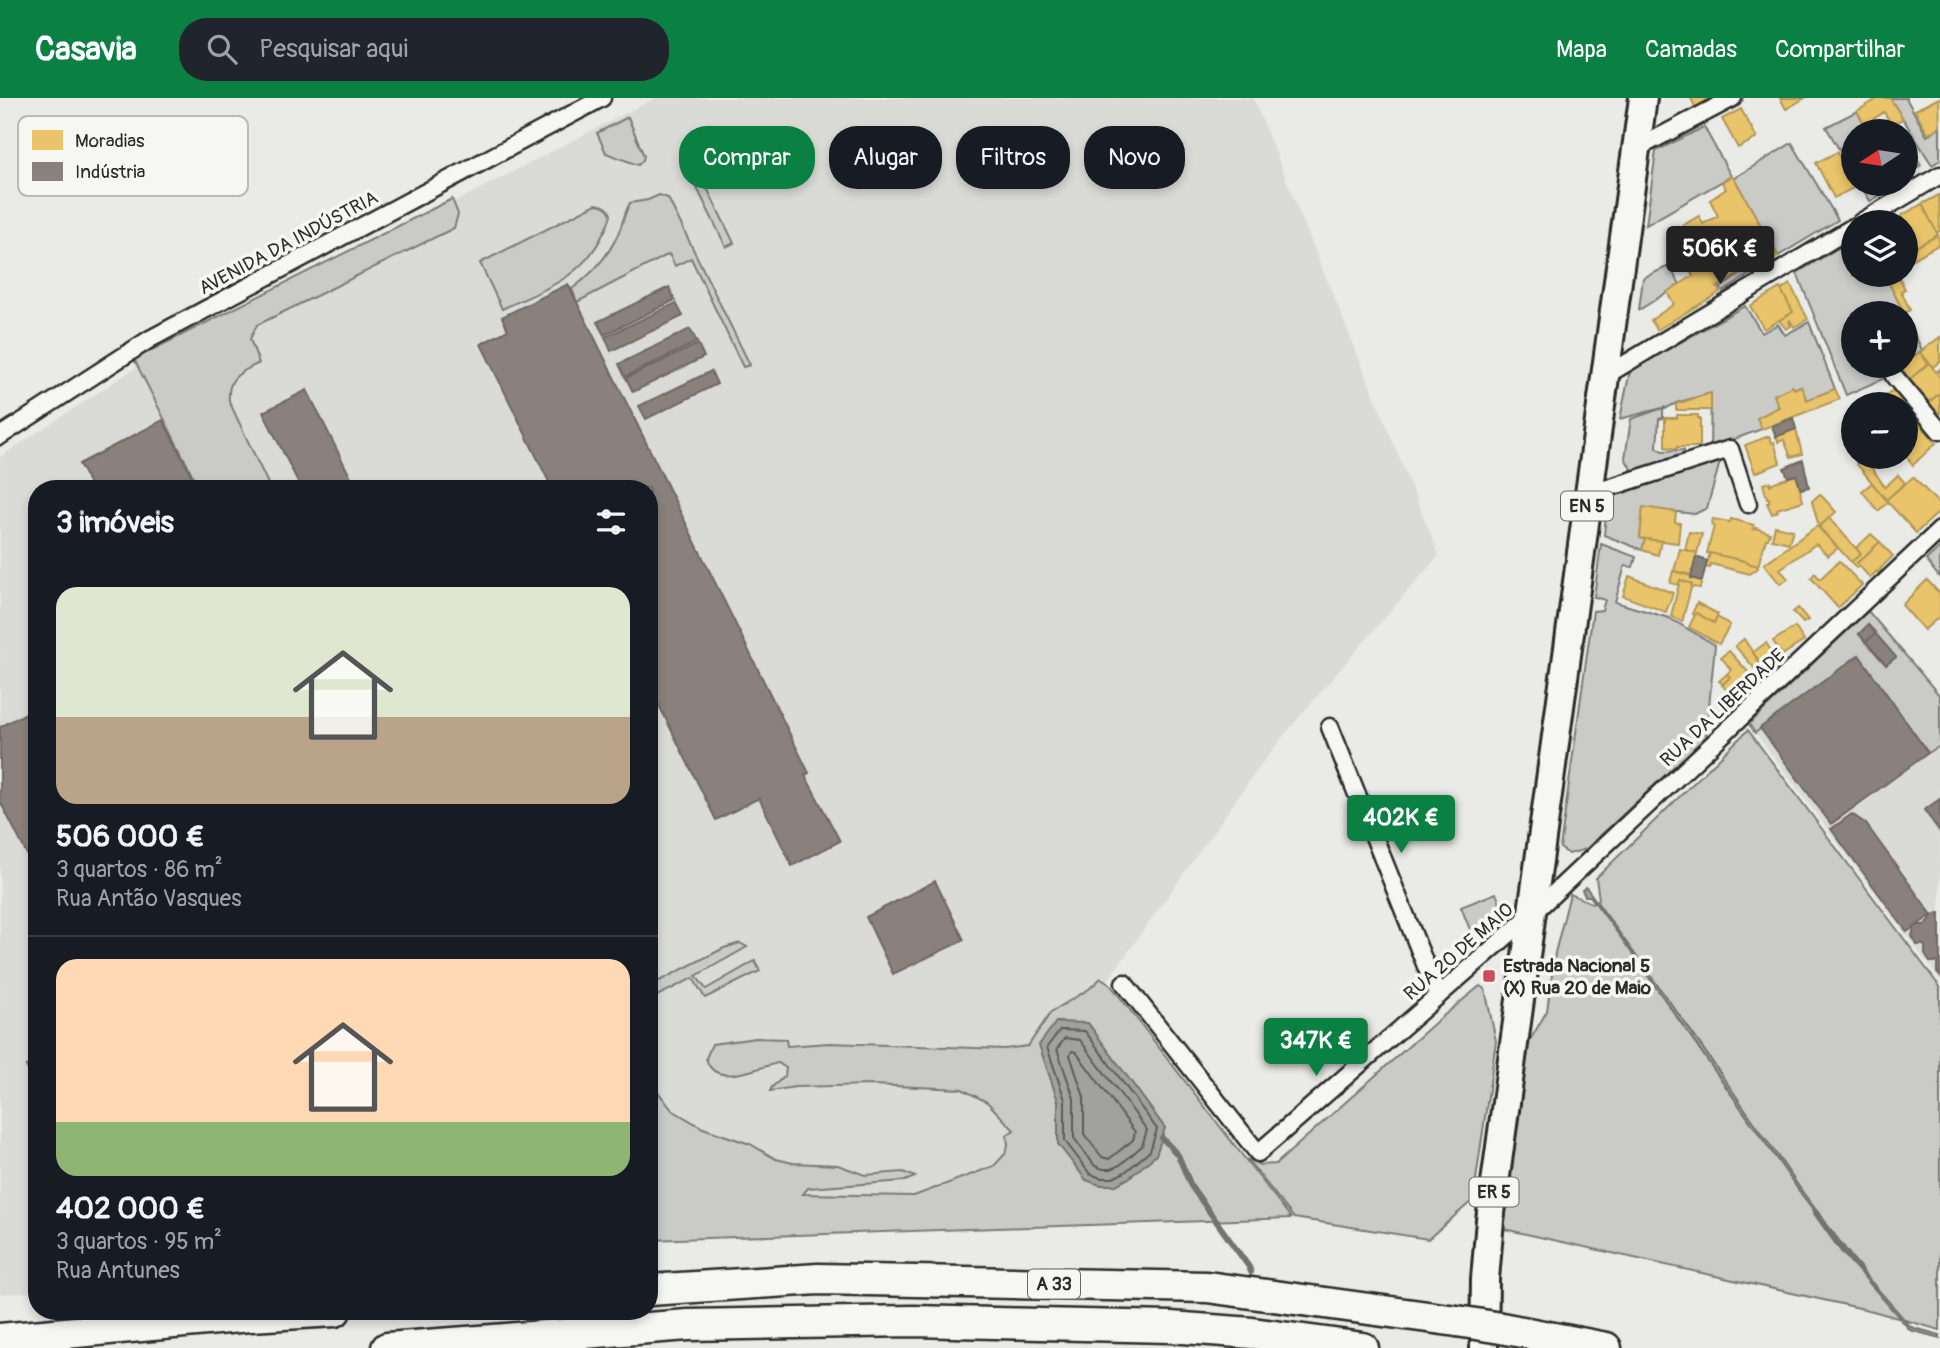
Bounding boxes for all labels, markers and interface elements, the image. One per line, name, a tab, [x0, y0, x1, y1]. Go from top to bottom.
search box	[179, 18, 669, 81]
text: Casavia	[35, 29, 137, 70]
icon: search	[203, 30, 241, 68]
text: Pesquisar aqui	[259, 33, 408, 65]
text: Mapa	[1556, 35, 1607, 64]
text: Camadas	[1645, 35, 1737, 64]
text: Compartilhar	[1775, 35, 1905, 64]
legend	[18, 116, 248, 196]
north arrow	[1841, 119, 1918, 196]
map controls	[1841, 119, 1918, 469]
chip: Comprar	[679, 126, 815, 189]
chip: Alugar	[829, 126, 942, 189]
chip: Filtros	[956, 126, 1070, 189]
chip: Novo	[1084, 126, 1185, 189]
text: Moradias	[75, 129, 145, 153]
text: Indústria	[75, 160, 146, 184]
street label: AVENIDA DA INDÚSTRIA	[195, 185, 382, 300]
button: layers	[1841, 210, 1918, 287]
pin: 506K €	[1663, 226, 1777, 286]
text: 506K €	[1682, 234, 1758, 263]
button: +	[1841, 301, 1918, 378]
button: −	[1841, 392, 1918, 469]
road number: EN 5	[1561, 492, 1613, 520]
icon: filters	[592, 503, 630, 541]
text: 3 imóveis	[56, 504, 174, 541]
icon: home	[280, 632, 406, 758]
street label: RUA DA LIBERDADE	[1655, 644, 1790, 772]
pin: 402K €	[1344, 796, 1458, 855]
text: 402K €	[1363, 803, 1439, 832]
text: 506 000 €	[56, 818, 205, 855]
text: 3 quartos · 86 m²	[56, 855, 223, 884]
text: Rua Antão Vasques	[56, 884, 241, 913]
street label: RUA 20 DE MAIO	[1399, 898, 1518, 1006]
place label: Estrada Nacional 5 (X) Rua 20 de Maio	[1503, 954, 1652, 1000]
marker: Estrada Nacional 5 (X) Rua 20 de Maio	[1481, 968, 1497, 984]
icon: home	[280, 1004, 406, 1130]
pin: 347K €	[1259, 1018, 1373, 1078]
text: 347K €	[1280, 1026, 1352, 1055]
road number: ER 5	[1470, 1177, 1518, 1206]
text: 402 000 €	[56, 1190, 205, 1227]
text: 3 quartos · 95 m²	[56, 1227, 222, 1256]
text: Rua Antunes	[56, 1256, 180, 1285]
road number: A 33	[1028, 1269, 1080, 1298]

